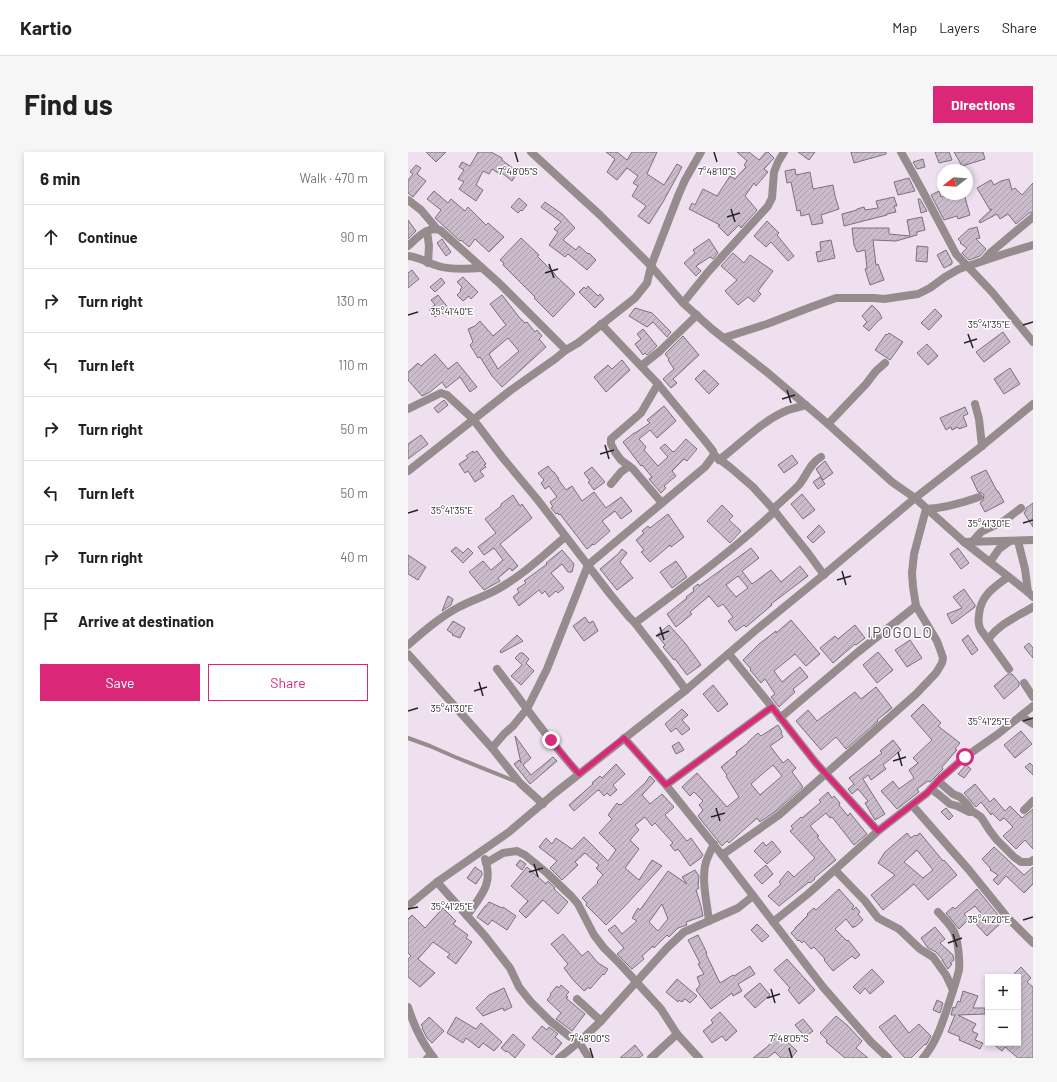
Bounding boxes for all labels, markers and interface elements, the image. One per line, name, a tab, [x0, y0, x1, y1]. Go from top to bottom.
text: Kartio	[20, 16, 72, 39]
text: Map	[892, 19, 917, 36]
text: Layers	[939, 19, 980, 36]
text: Share	[1002, 19, 1037, 36]
button: Directions	[933, 86, 1033, 123]
text: Find us	[24, 87, 113, 121]
north arrow	[937, 164, 973, 200]
text: 7°48'05"S	[498, 165, 538, 177]
text: 7°48'10"S	[698, 165, 736, 177]
text: 6 min	[40, 168, 80, 188]
text: Walk · 470 m	[300, 170, 368, 186]
icon: ahead	[40, 226, 62, 248]
text: Continue	[78, 228, 138, 246]
text: 90 m	[341, 229, 368, 245]
icon: right	[40, 290, 62, 312]
text: Turn right	[78, 292, 143, 310]
text: 130 m	[336, 293, 368, 309]
text: 35°41'40"E	[430, 305, 474, 317]
text: 35°41'35"E	[968, 318, 1010, 330]
icon: left	[40, 354, 62, 376]
text: Turn left	[78, 356, 134, 374]
text: 110 m	[338, 357, 368, 373]
icon: right	[40, 418, 62, 440]
text: Turn right	[78, 420, 143, 438]
text: 50 m	[341, 421, 368, 437]
icon: left	[40, 482, 62, 504]
text: Turn left	[78, 484, 134, 502]
text: 50 m	[341, 485, 368, 501]
text: 35°41'35"E	[431, 504, 473, 516]
text: 35°41'30"E	[968, 517, 1011, 529]
icon: right	[40, 546, 62, 568]
text: Turn right	[78, 548, 143, 566]
text: 40 m	[340, 549, 368, 565]
icon: arrive	[40, 610, 62, 632]
text: Arrive at destination	[78, 612, 214, 630]
district label: IPOGOLO	[867, 623, 933, 641]
button: Save	[40, 664, 200, 701]
button: Share	[208, 664, 368, 701]
text: 35°41'30"E	[431, 702, 474, 714]
text: 35°41'25"E	[968, 715, 1010, 727]
route end	[542, 731, 560, 749]
route start	[956, 748, 974, 766]
text: 35°41'25"E	[431, 900, 473, 912]
text: 35°41'20"E	[967, 913, 1011, 925]
map controls	[985, 974, 1021, 1046]
button: +	[985, 974, 1021, 1010]
button: −	[985, 1010, 1021, 1046]
text: 7°48'00"S	[570, 1032, 610, 1044]
text: 7°48'05"S	[769, 1032, 809, 1044]

